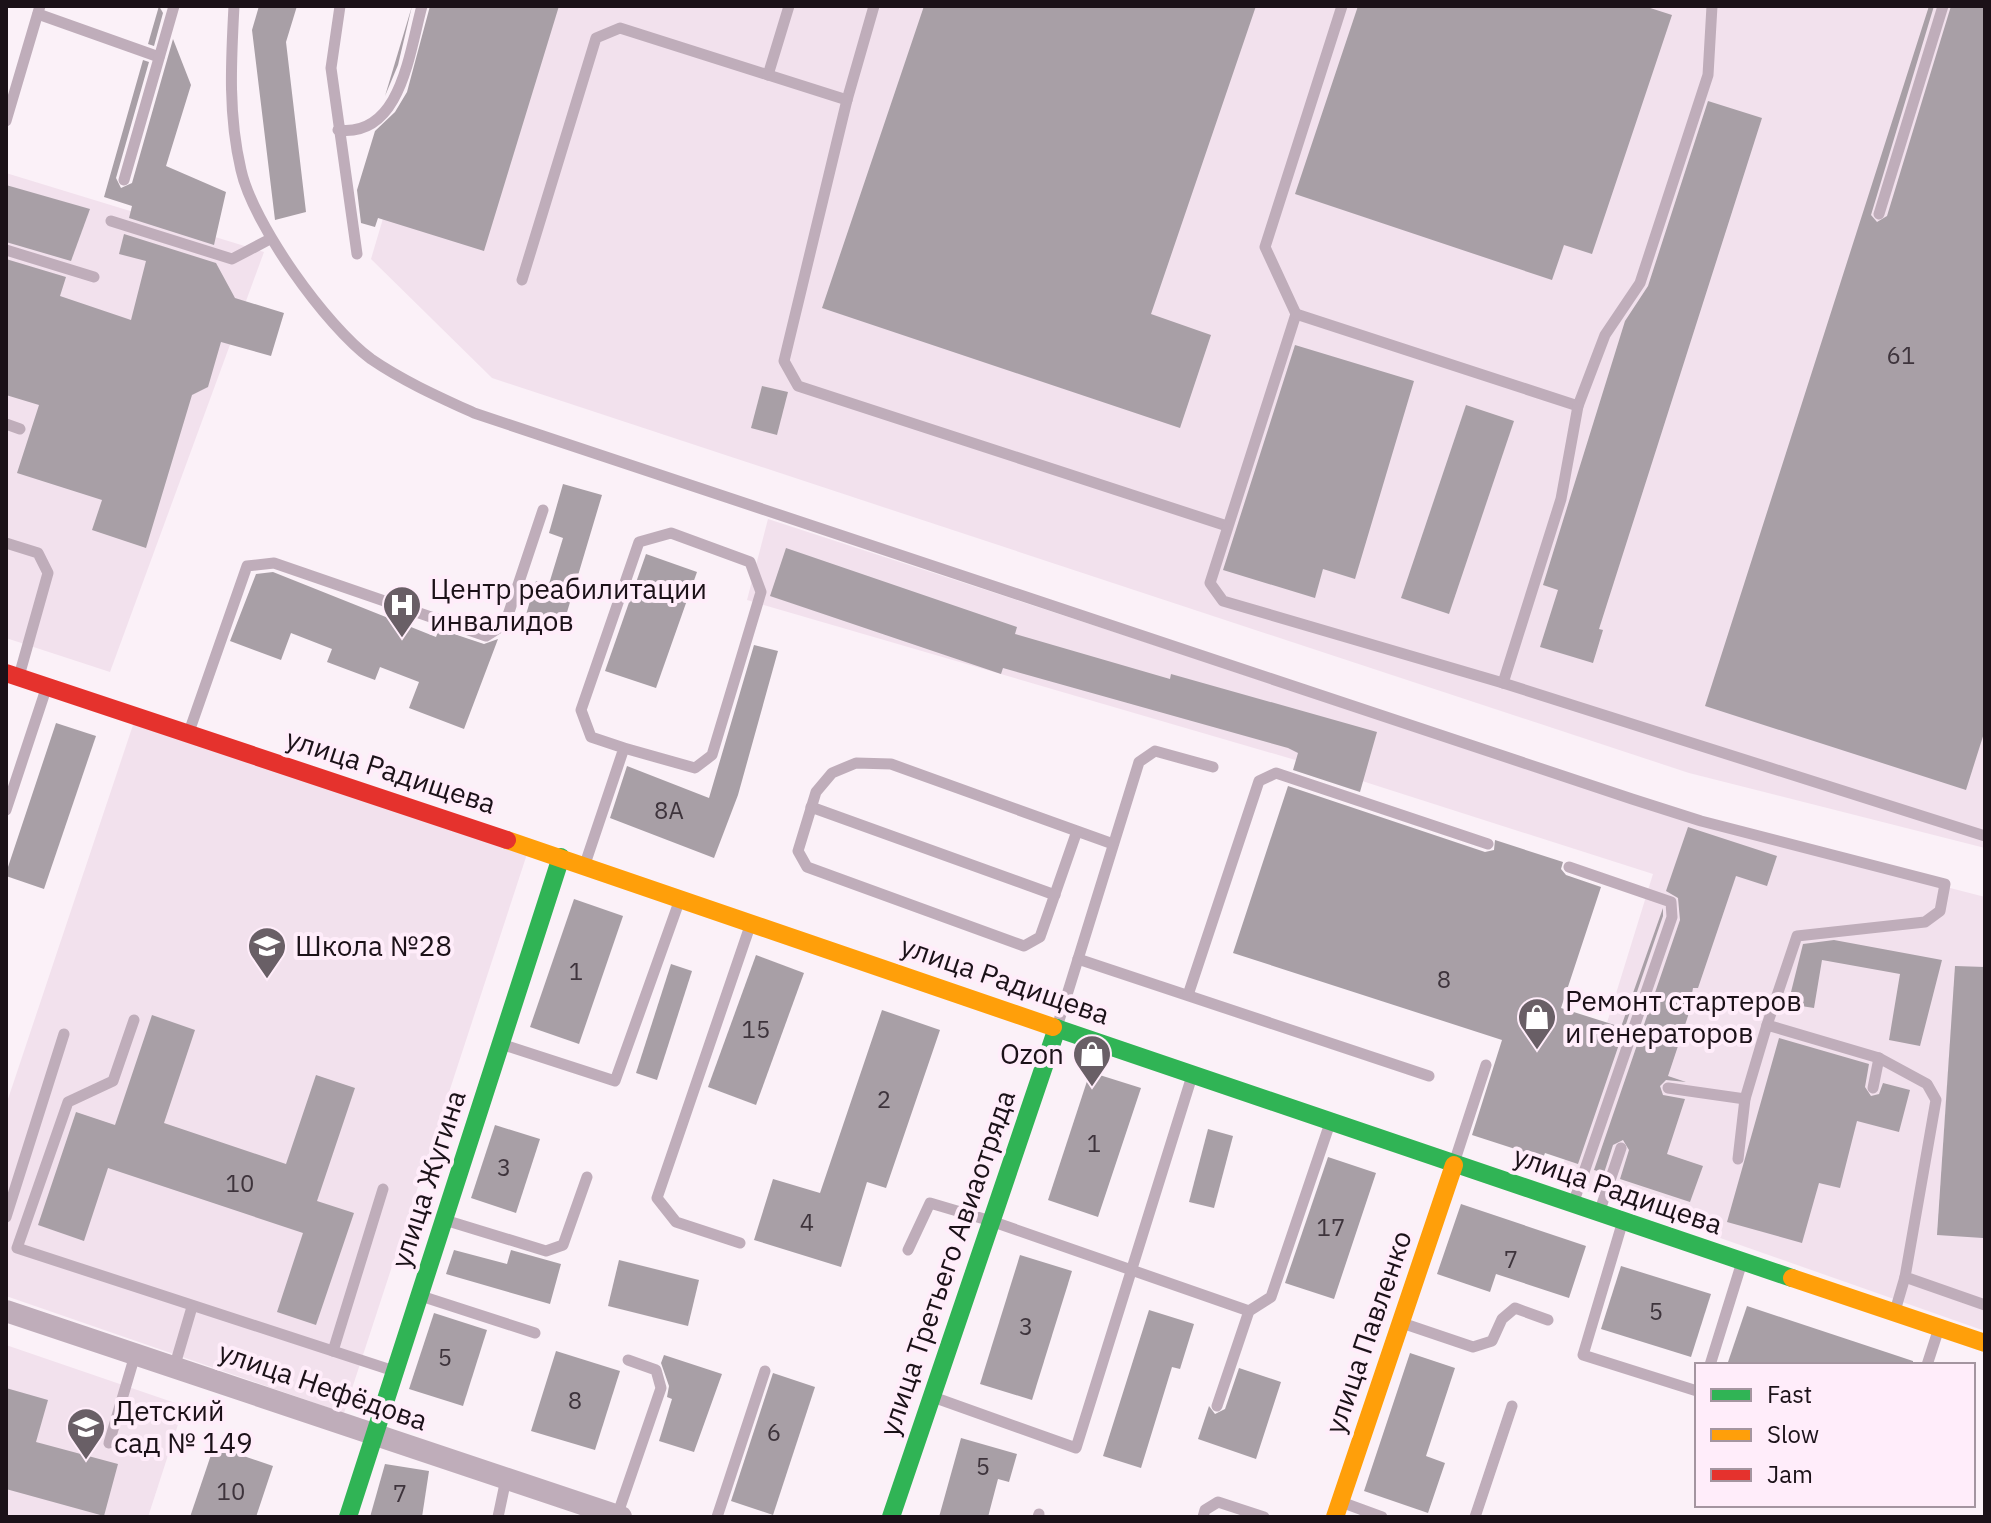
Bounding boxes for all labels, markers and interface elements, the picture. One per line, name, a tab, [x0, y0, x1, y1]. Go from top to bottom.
house number: 61	[1887, 339, 1915, 371]
place label: Центр реабилитации инвалидов	[430, 570, 707, 639]
hospital icon: Центр реабилитации инвалидов	[381, 584, 423, 639]
street label: улица Радищева	[282, 719, 501, 822]
house number: 8А	[654, 794, 684, 826]
school or university icon: Школа №28	[246, 925, 288, 980]
street label: улица Радищева	[896, 926, 1115, 1033]
place label: Школа №28	[295, 927, 452, 964]
house number: 1	[569, 955, 583, 987]
house number: 8	[1437, 963, 1451, 995]
place label: Ремонт стартеров и генераторов	[1565, 982, 1802, 1051]
shop icon: Ремонт стартеров и генераторов	[1516, 996, 1558, 1051]
house number: 15	[742, 1013, 770, 1045]
shop icon: Ozon	[1071, 1033, 1113, 1088]
place label: Ozon	[1000, 1035, 1064, 1072]
house number: 2	[877, 1083, 891, 1115]
street label: улица Жугина	[381, 1085, 474, 1272]
street label: улица Третьего Авиаотряда	[870, 1085, 1023, 1441]
house number: 1	[1087, 1127, 1101, 1159]
street label: улица Радищева	[1509, 1136, 1728, 1243]
house number: 3	[497, 1151, 511, 1183]
house number: 10	[226, 1167, 254, 1199]
house number: 4	[800, 1206, 814, 1238]
house number: 17	[1317, 1211, 1345, 1243]
street label: улица Павленко	[1315, 1225, 1420, 1438]
house number: 7	[1504, 1243, 1518, 1275]
house number: 5	[1649, 1295, 1663, 1327]
house number: 3	[1019, 1310, 1033, 1342]
street label: улица Нефёдова	[214, 1332, 433, 1439]
house number: 5	[438, 1341, 452, 1373]
legend	[1695, 1363, 1975, 1507]
text: Fast	[1767, 1378, 1812, 1410]
house number: 8	[568, 1384, 582, 1416]
place label: Детский сад № 149	[114, 1392, 253, 1461]
school or university icon: Детский сад № 149	[65, 1406, 107, 1461]
house number: 6	[767, 1416, 781, 1448]
text: Slow	[1767, 1418, 1819, 1450]
house number: 5	[976, 1450, 990, 1482]
text: Jam	[1767, 1458, 1813, 1490]
house number: 10	[217, 1475, 245, 1507]
house number: 7	[393, 1477, 407, 1509]

